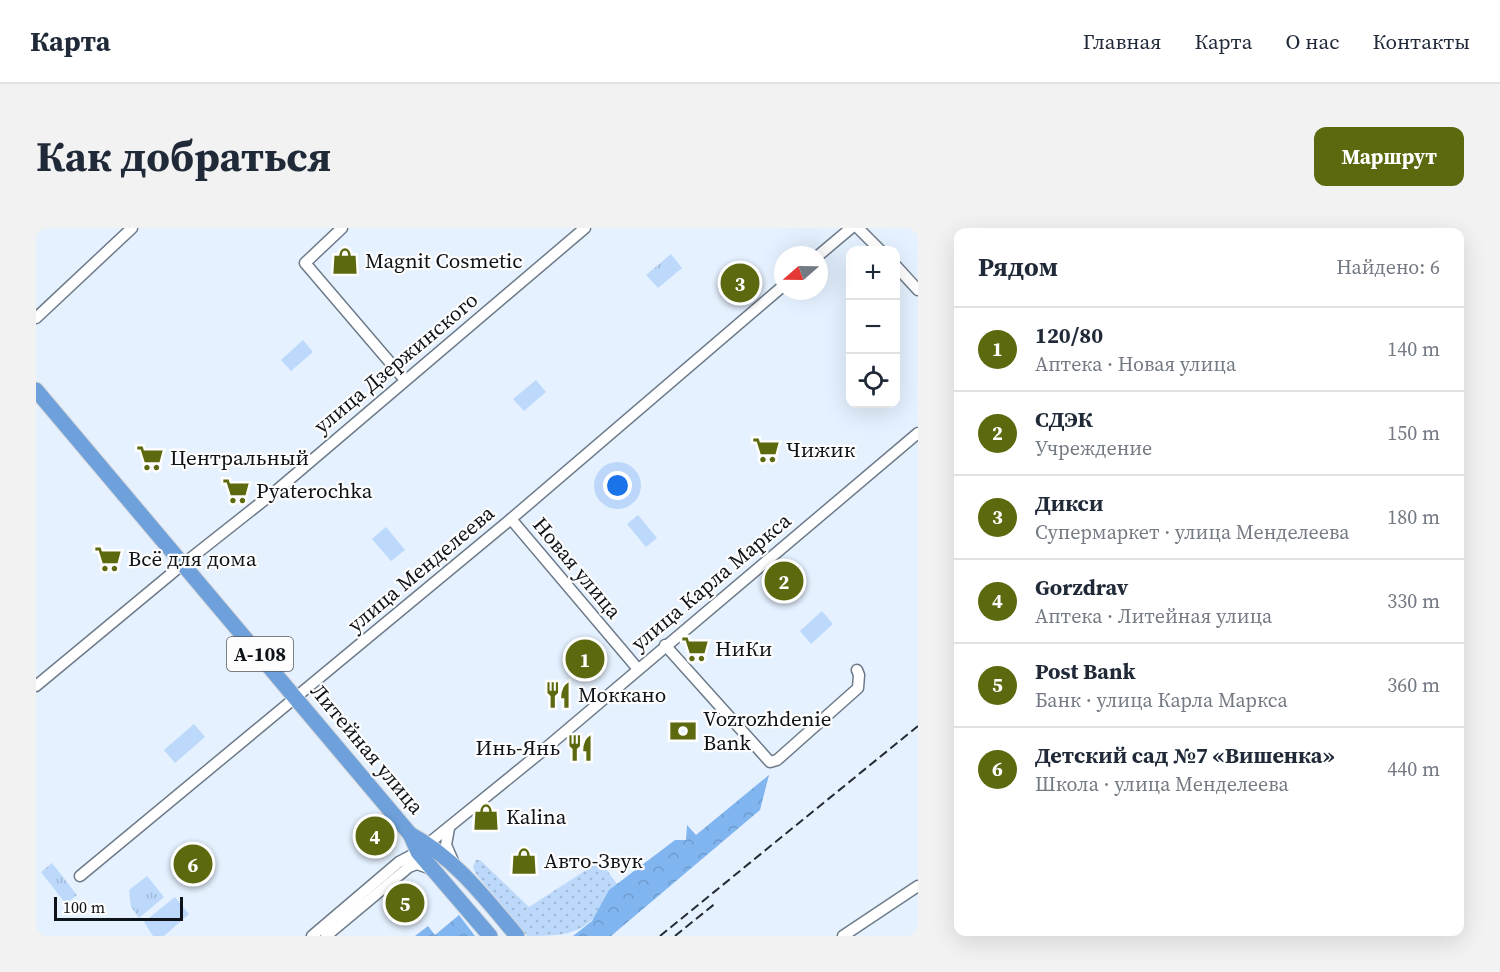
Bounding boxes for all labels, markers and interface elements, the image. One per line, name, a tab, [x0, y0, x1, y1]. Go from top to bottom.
text: Карта	[30, 22, 111, 60]
text: Главная	[1083, 27, 1161, 56]
text: Карта	[1194, 27, 1252, 56]
text: О нас	[1285, 27, 1339, 56]
text: Контакты	[1372, 27, 1470, 56]
text: Как добраться	[36, 127, 331, 185]
button: Маршрут	[1314, 127, 1464, 186]
shop icon: Magnit Cosmetic	[330, 246, 360, 276]
place label: Magnit Cosmetic	[365, 246, 522, 275]
north arrow	[774, 246, 828, 300]
map controls	[846, 246, 900, 408]
button: +	[846, 246, 900, 300]
text: Рядом	[978, 249, 1058, 285]
text: Найдено: 6	[1336, 253, 1440, 281]
pin: 3	[720, 260, 760, 306]
street label: улица Дзержинского	[307, 285, 484, 440]
button: −	[846, 300, 900, 354]
text: 120/80	[1035, 320, 1103, 350]
text: 1	[992, 335, 1003, 363]
text: 140 m	[1387, 335, 1440, 363]
text: Аптека · Новая улица	[1035, 350, 1236, 378]
button: locate	[846, 354, 900, 408]
text: СДЭК	[1035, 404, 1093, 434]
text: 2	[992, 419, 1003, 447]
text: 150 m	[1387, 419, 1440, 447]
text: Учреждение	[1035, 434, 1152, 462]
supermarket icon: Чижик	[751, 435, 781, 465]
place label: Чижик	[786, 435, 856, 464]
supermarket icon: Центральный	[135, 443, 165, 473]
place label: Центральный	[170, 443, 309, 472]
your location	[603, 471, 632, 500]
supermarket icon: Pyaterochka	[221, 476, 251, 506]
place label: Pyaterochka	[256, 476, 373, 505]
text: Дикси	[1035, 488, 1103, 518]
street label: улица Менделеева	[341, 498, 500, 639]
text: 3	[992, 503, 1003, 531]
text: 180 m	[1387, 503, 1440, 531]
street label: улица Карла Маркса	[625, 506, 797, 657]
street label: Новая улица	[526, 511, 629, 625]
text: Супермаркет · улица Менделеева	[1035, 518, 1350, 546]
supermarket icon: Всё для дома	[93, 544, 123, 574]
place label: Всё для дома	[128, 544, 257, 573]
pin: 2	[764, 558, 804, 604]
text: Gorzdrav	[1035, 572, 1128, 602]
text: 4	[992, 587, 1003, 615]
text: 330 m	[1387, 587, 1440, 615]
text: Аптека · Литейная улица	[1035, 602, 1272, 630]
supermarket icon: НиКи	[680, 634, 710, 664]
place label: НиКи	[715, 634, 772, 663]
pin: 1	[566, 636, 604, 682]
road number: А-108	[227, 637, 293, 671]
text: Post Bank	[1035, 656, 1136, 686]
text: 5	[992, 671, 1003, 699]
text: 360 m	[1387, 671, 1440, 699]
street label: Литейная улица	[304, 677, 431, 820]
restaurant icon: Моккано	[543, 680, 573, 710]
place label: Моккано	[578, 680, 666, 709]
text: Банк · улица Карла Маркса	[1035, 686, 1288, 714]
place label: Vozrozhdenie Bank	[703, 704, 831, 757]
bank icon: Vozrozhdenie Bank	[668, 716, 698, 746]
place label: Инь-Янь	[475, 733, 560, 762]
restaurant icon: Инь-Янь	[565, 733, 595, 763]
text: Детский сад №7 «Вишенка»	[1035, 740, 1335, 770]
text: 6	[992, 755, 1003, 783]
text: 440 m	[1387, 755, 1440, 783]
text: Школа · улица Менделеева	[1035, 770, 1289, 798]
shop icon: Kalina	[471, 802, 501, 832]
place label: Kalina	[506, 802, 567, 831]
pin: 4	[356, 814, 394, 858]
pin: 6	[174, 842, 212, 886]
shop icon: Авто-Звук	[509, 846, 539, 876]
place label: Авто-Звук	[544, 846, 643, 875]
pin: 5	[386, 880, 424, 926]
scale bar	[54, 894, 183, 922]
text: 100 m	[63, 896, 105, 918]

